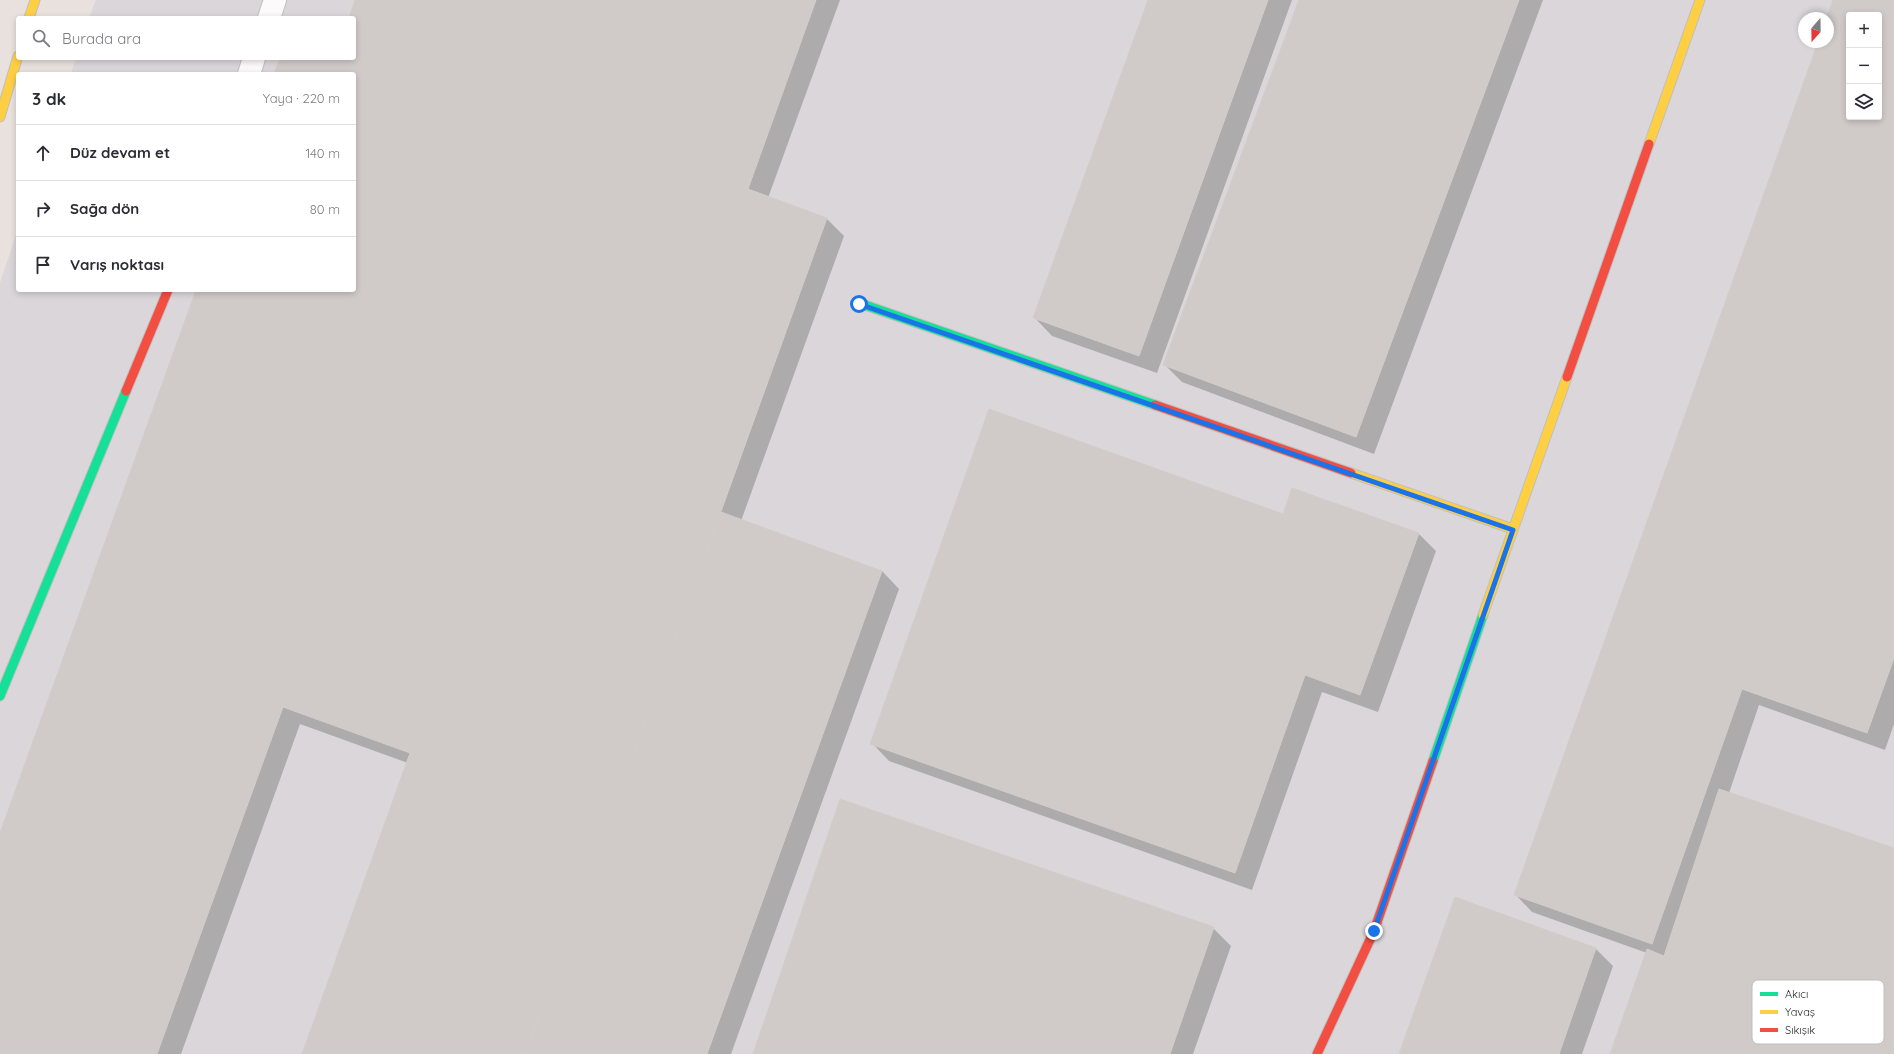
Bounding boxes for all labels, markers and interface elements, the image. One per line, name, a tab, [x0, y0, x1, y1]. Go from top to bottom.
north arrow	[1798, 12, 1834, 48]
map controls	[1846, 12, 1882, 120]
button: +	[1846, 12, 1882, 48]
search box	[16, 16, 356, 60]
icon: search	[30, 27, 52, 49]
text: Burada ara	[62, 29, 141, 48]
button: −	[1846, 48, 1882, 84]
button: layers	[1846, 84, 1882, 120]
text: 3 dk	[32, 88, 66, 109]
text: Yaya · 220 m	[263, 90, 340, 106]
icon: ahead	[32, 142, 54, 164]
text: Düz devam et	[70, 143, 170, 162]
text: 140 m	[305, 145, 340, 161]
icon: right	[32, 198, 54, 220]
text: Sağa dön	[70, 199, 139, 218]
text: 80 m	[310, 201, 340, 217]
icon: arrive	[32, 254, 54, 276]
text: Varış noktası	[70, 255, 164, 274]
route start	[850, 295, 868, 313]
route end	[1365, 922, 1383, 940]
legend	[1752, 980, 1884, 1044]
text: Akıcı	[1785, 987, 1808, 1001]
text: Yavaş	[1785, 1005, 1815, 1019]
text: Sıkışık	[1785, 1023, 1815, 1037]

